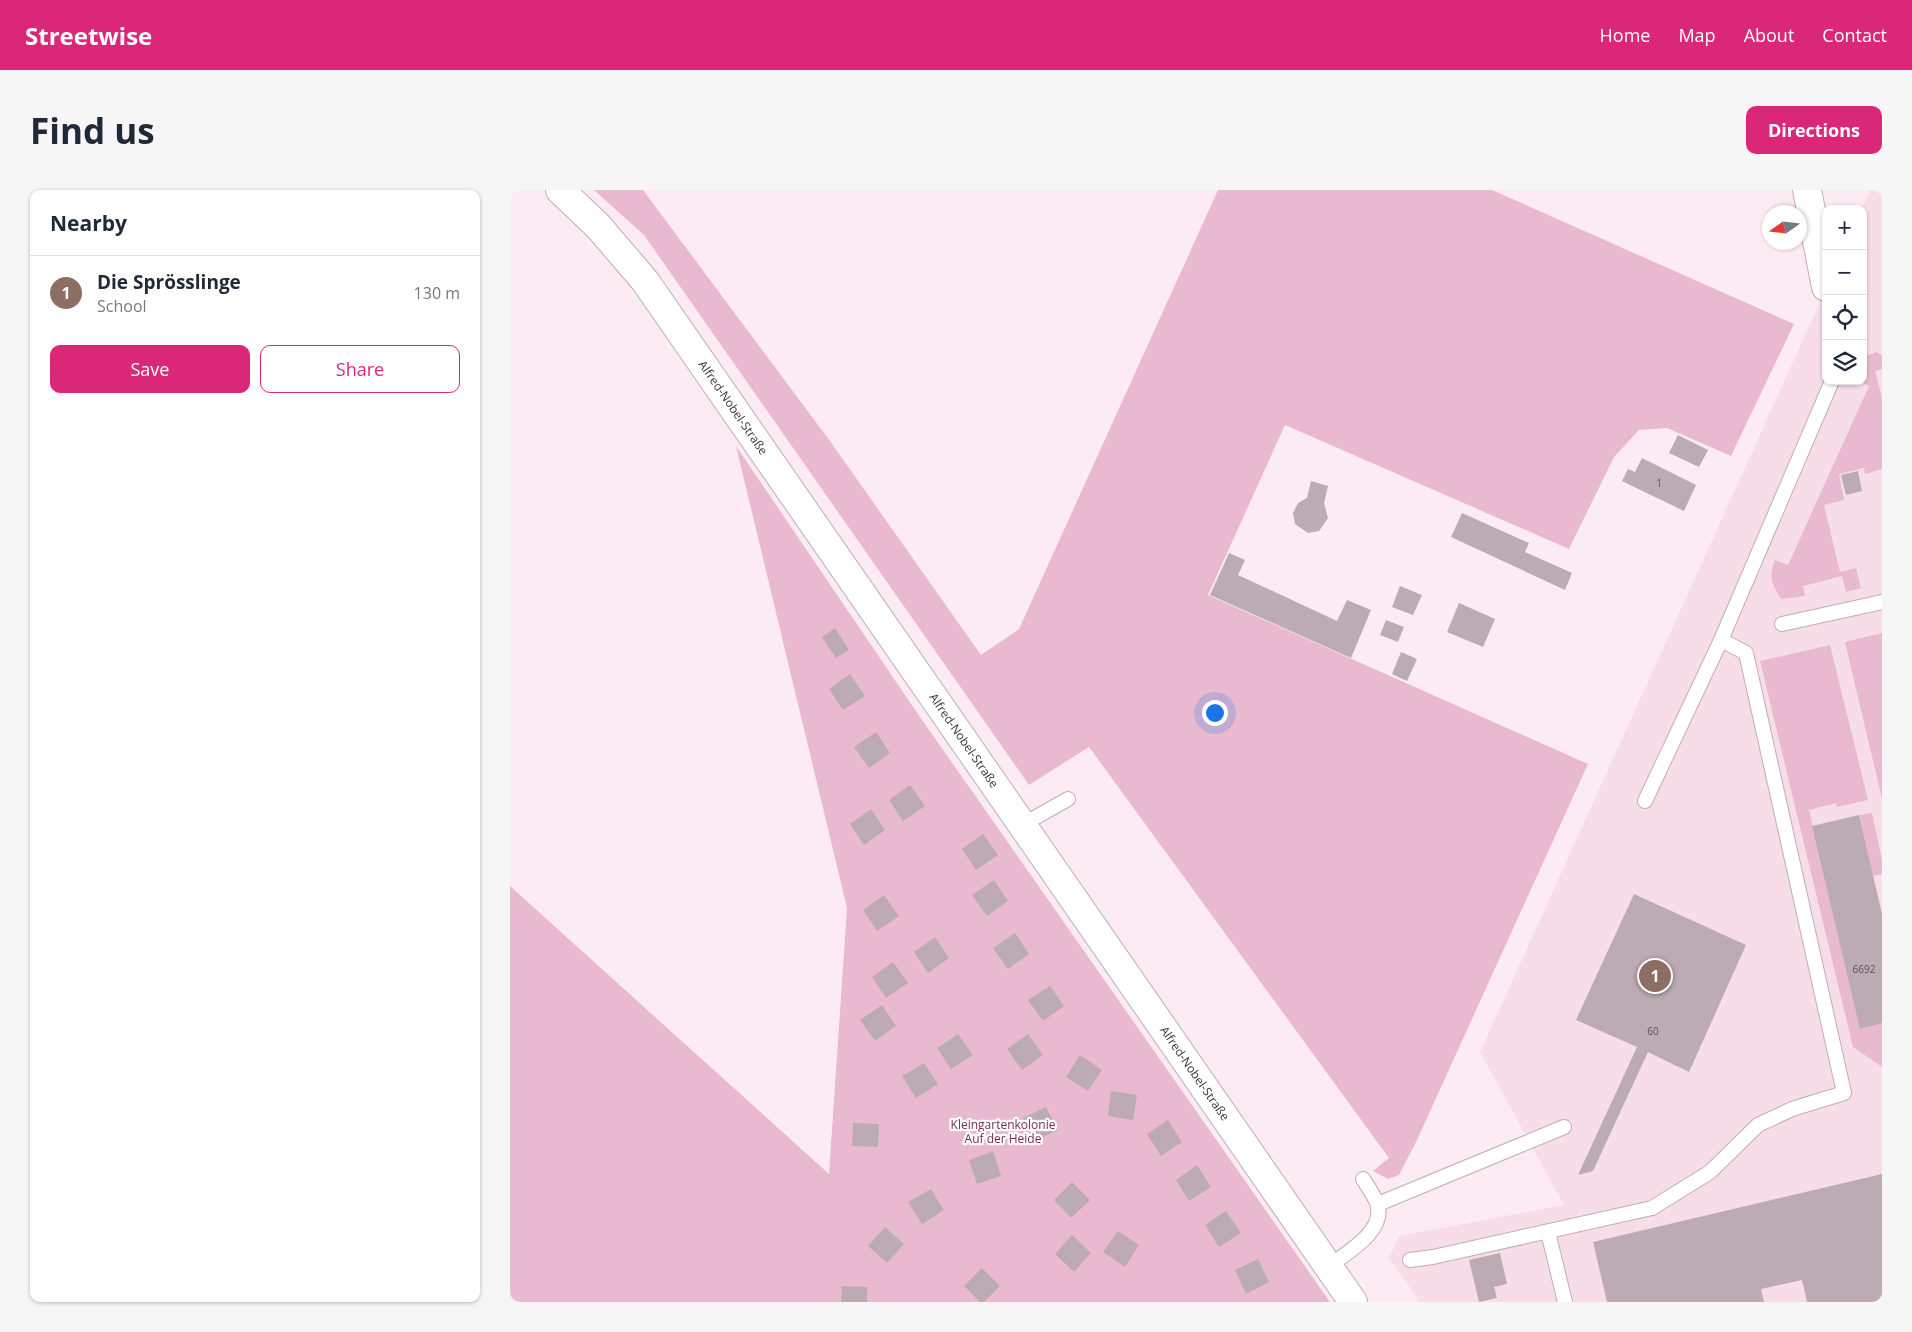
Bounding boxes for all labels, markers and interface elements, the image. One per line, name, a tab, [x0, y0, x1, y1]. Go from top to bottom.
text: Streetwise	[25, 19, 152, 52]
text: Home	[1600, 23, 1650, 47]
text: Map	[1678, 23, 1716, 47]
text: About	[1744, 23, 1794, 47]
text: Contact	[1822, 23, 1887, 47]
button: Directions	[1746, 106, 1882, 154]
text: Find us	[30, 107, 155, 154]
north arrow	[1762, 205, 1807, 250]
map controls	[1822, 205, 1867, 385]
button: +	[1822, 205, 1867, 250]
text: Nearby	[50, 209, 127, 237]
button: −	[1822, 250, 1867, 295]
text: Die Sprösslinge	[97, 269, 241, 295]
text: 1	[61, 282, 71, 304]
text: 130 m	[414, 282, 460, 304]
text: School	[97, 295, 147, 317]
button: locate	[1822, 295, 1867, 340]
button: layers	[1822, 340, 1867, 385]
button: Save	[50, 345, 250, 393]
button: Share	[260, 345, 460, 393]
street label: Alfred-Nobel-Straße	[695, 357, 772, 458]
house number: 1	[1656, 476, 1662, 490]
street label: Alfred-Nobel-Straße	[925, 690, 1003, 791]
your location	[1202, 700, 1228, 726]
pin: 1	[1639, 957, 1671, 995]
house number: 6692	[1853, 962, 1876, 976]
street label: Alfred-Nobel-Straße	[1156, 1022, 1234, 1124]
house number: 60	[1647, 1024, 1659, 1038]
park label: Kleingartenkolonie Auf der Heide	[951, 1116, 1056, 1147]

